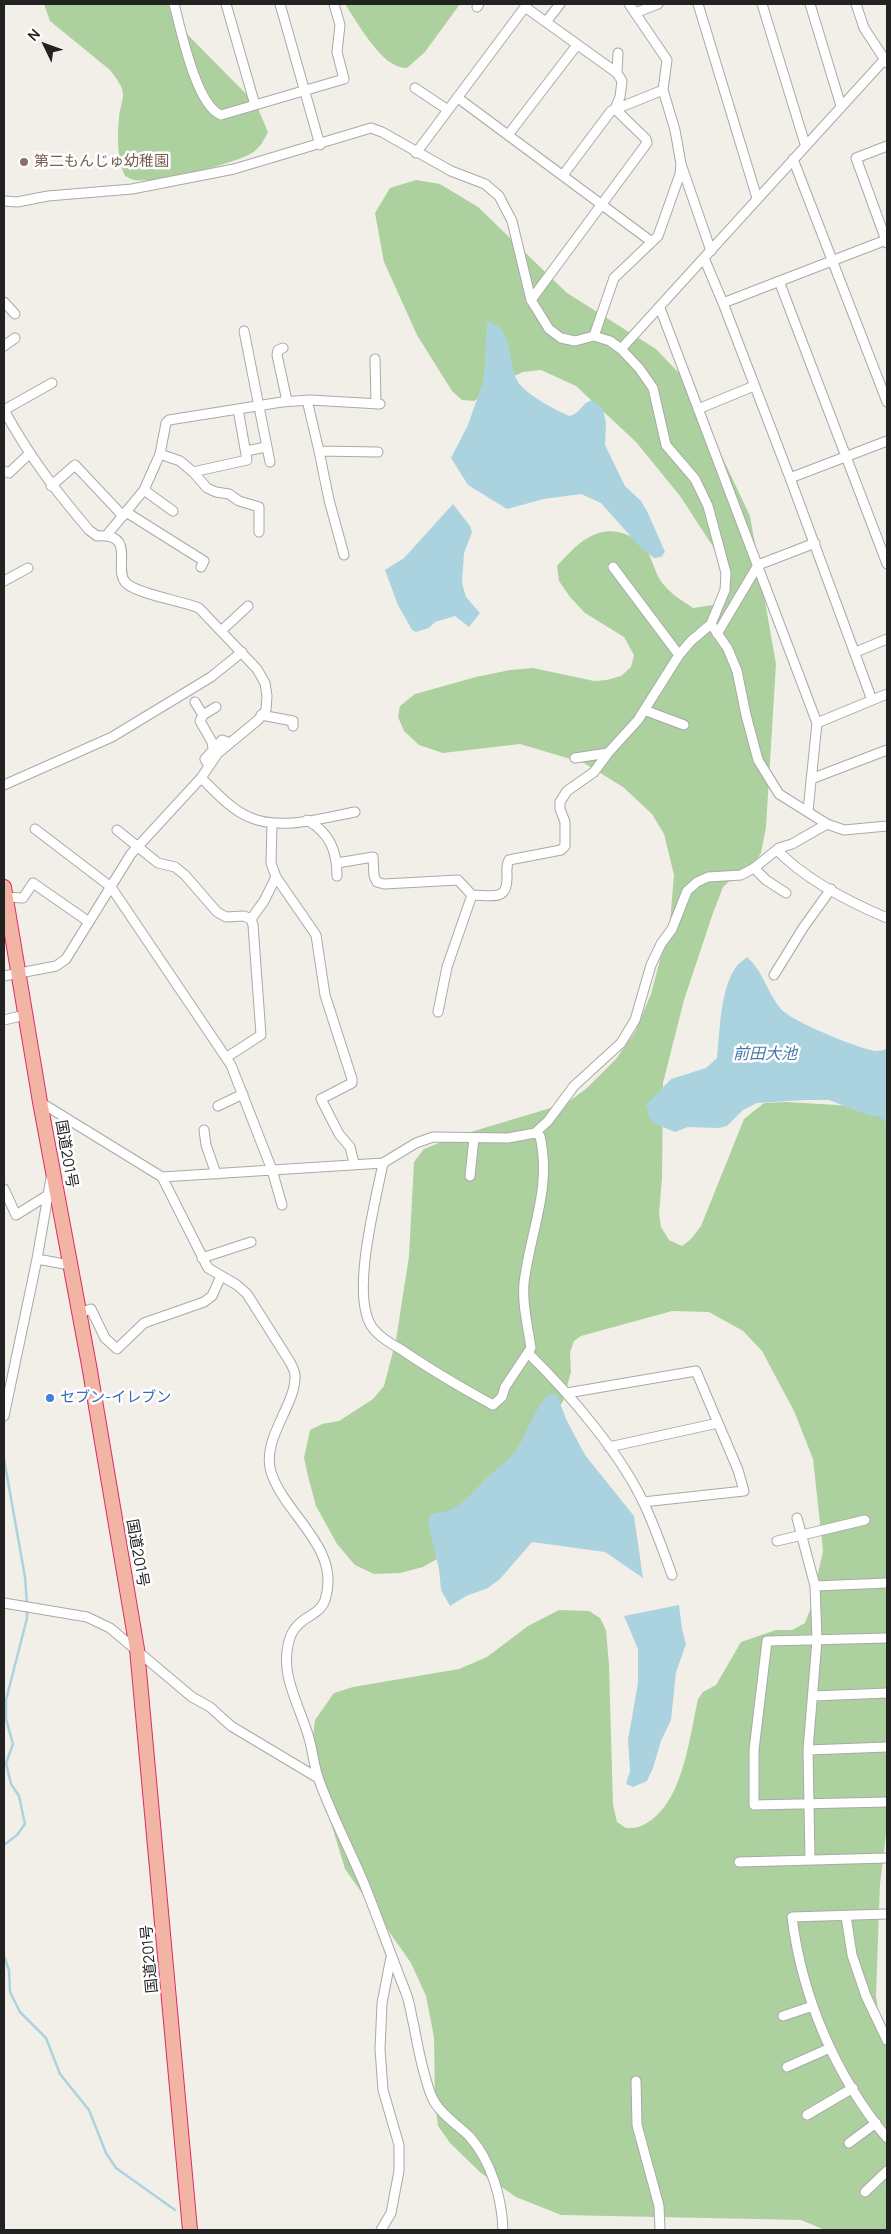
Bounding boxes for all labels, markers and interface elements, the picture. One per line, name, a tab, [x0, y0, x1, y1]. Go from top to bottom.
north arrow	[20, 20, 70, 70]
text: N	[23, 25, 44, 45]
place label: 第二もんじゅ幼稚園	[34, 153, 169, 171]
marker: 第二もんじゅ幼稚園	[18, 156, 30, 168]
water label: 前田大池	[733, 1045, 797, 1065]
street label: 国道201号	[51, 1119, 81, 1189]
place label: セブン-イレブン	[60, 1389, 171, 1407]
marker: セブン-イレブン	[44, 1392, 56, 1404]
street label: 国道201号	[122, 1518, 152, 1588]
street label: 国道201号	[138, 1924, 162, 1994]

